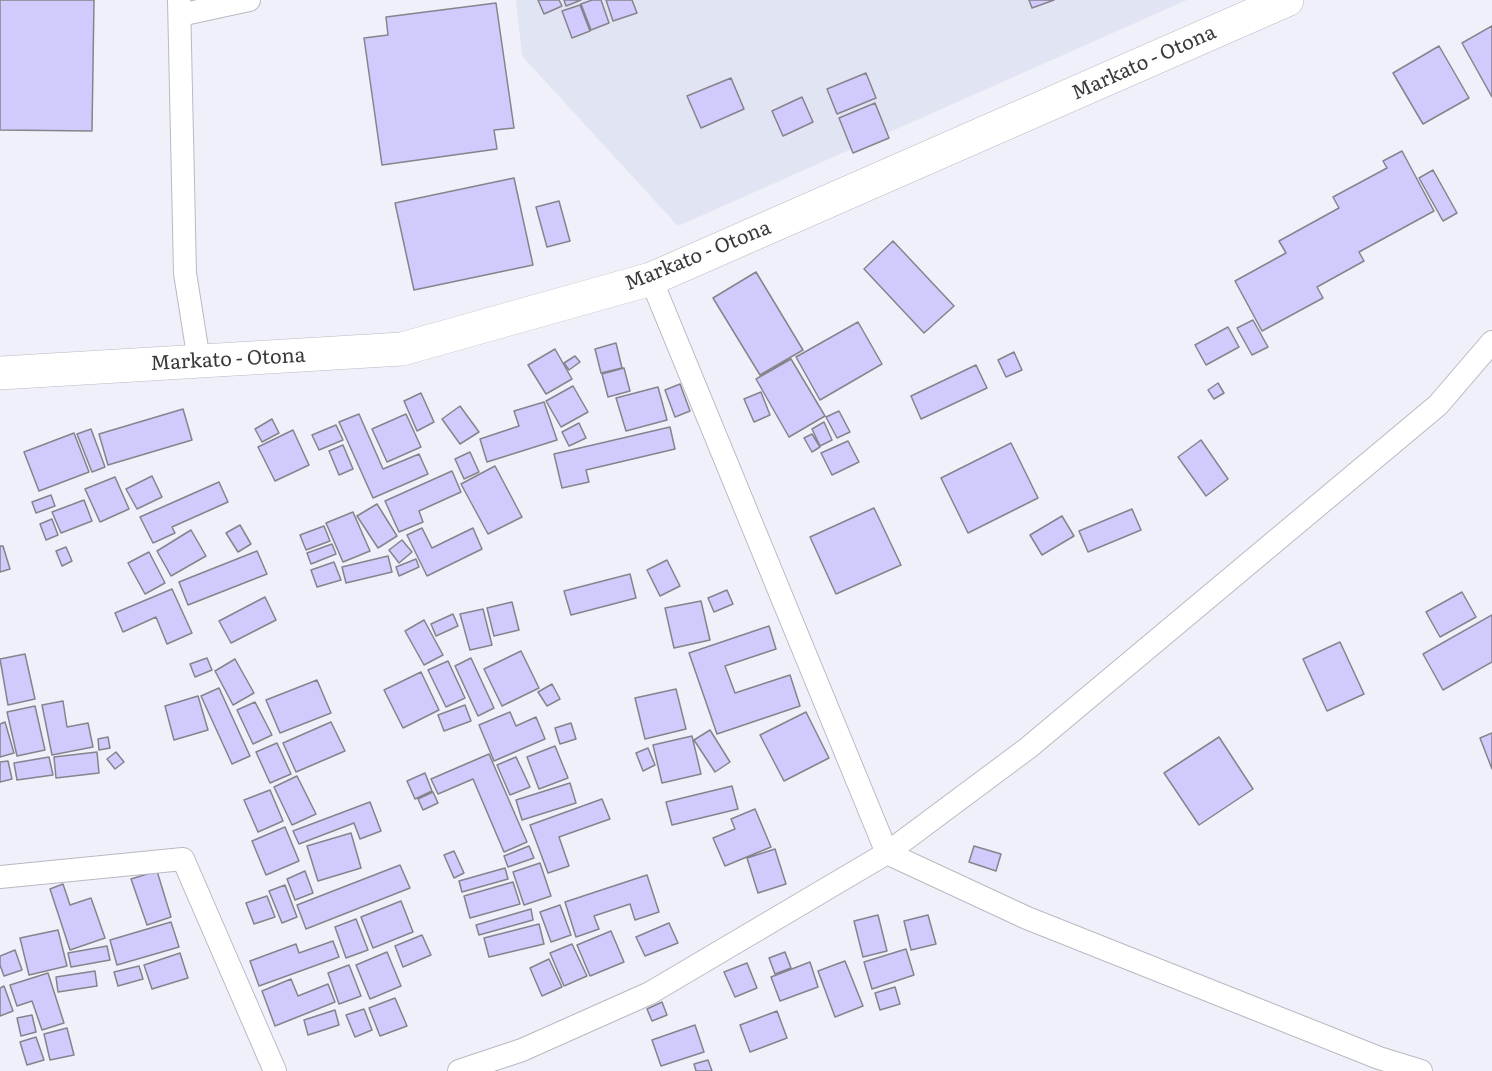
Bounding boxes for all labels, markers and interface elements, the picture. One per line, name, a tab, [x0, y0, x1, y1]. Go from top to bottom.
street label: Markato - Otona	[1068, 20, 1220, 106]
street label: Markato - Otona	[622, 216, 774, 296]
street label: Markato - Otona	[150, 344, 306, 376]

